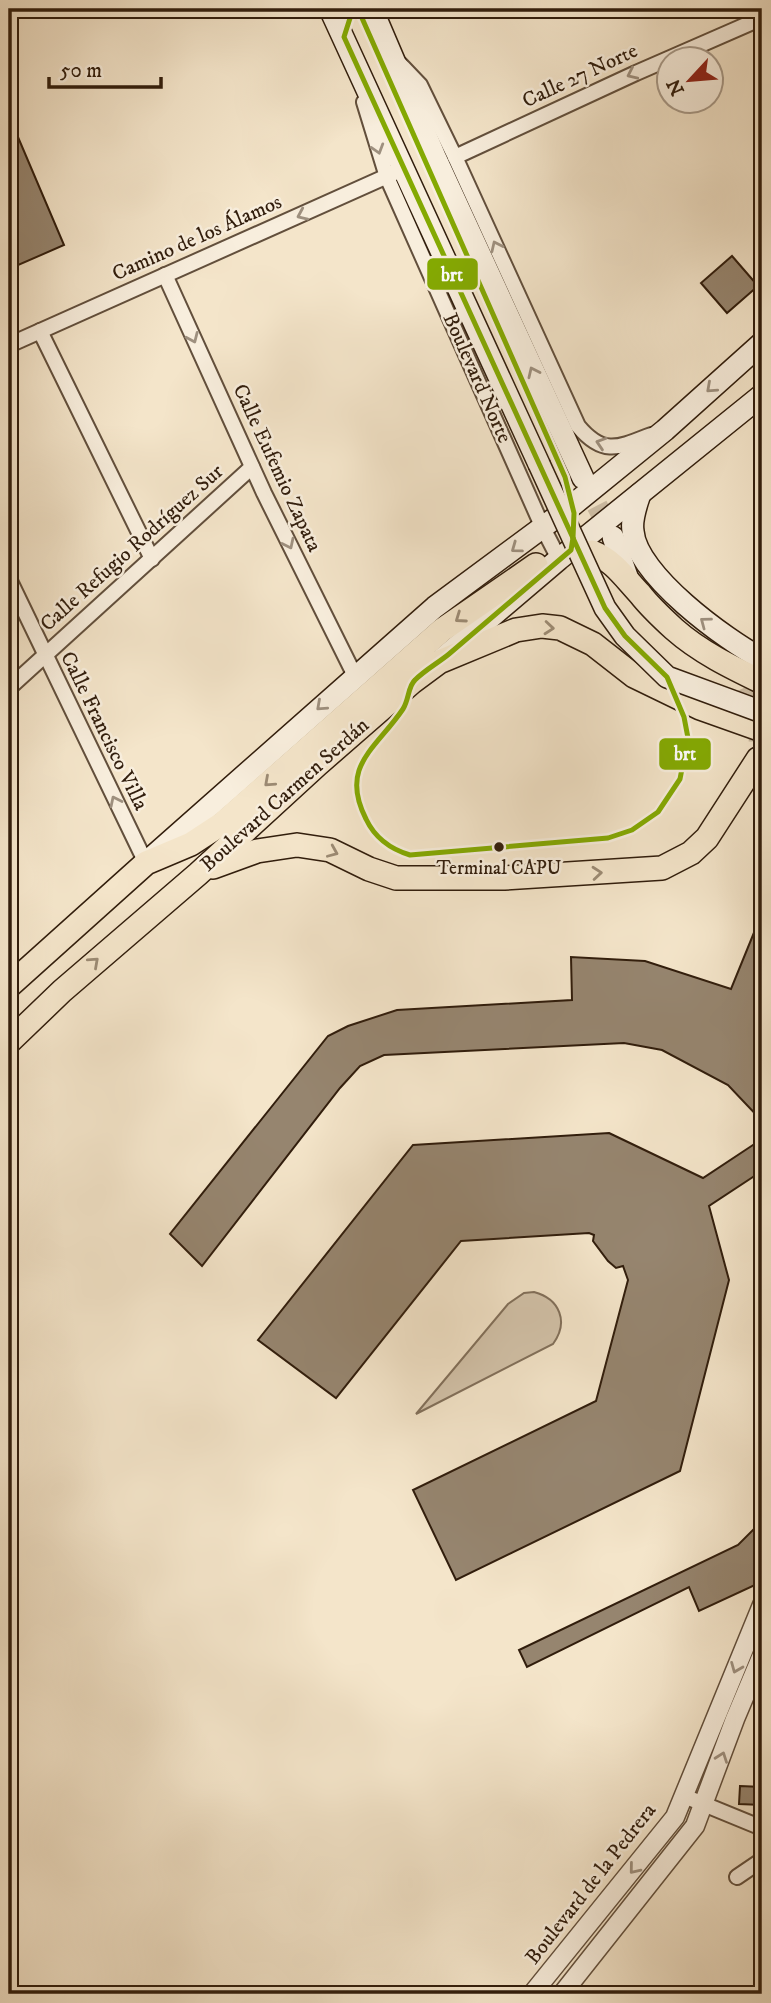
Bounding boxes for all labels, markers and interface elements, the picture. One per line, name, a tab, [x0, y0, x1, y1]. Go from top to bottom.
street label: Calle 27 Norte	[518, 38, 642, 114]
scale bar	[49, 46, 161, 90]
north arrow	[656, 46, 726, 116]
text: 50 m	[60, 58, 102, 84]
one-way arrow	[627, 66, 639, 80]
text: N	[662, 74, 690, 99]
one-way arrow	[370, 143, 385, 155]
street label: Camino de los Álamos	[107, 187, 286, 287]
one-way arrow	[297, 207, 309, 221]
one-way arrow	[490, 241, 504, 253]
line badge: brt	[426, 257, 479, 291]
text: brt	[440, 264, 464, 287]
street label: Boulevard Norte	[437, 309, 517, 447]
one-way arrow	[185, 330, 199, 343]
one-way arrow	[528, 367, 542, 379]
street label: Calle Eufemio Zapata	[227, 380, 327, 556]
one-way arrow	[706, 380, 719, 392]
one-way arrow	[595, 436, 607, 451]
street label: Calle Refugio Rodríguez Sur	[35, 459, 229, 637]
one-way arrow	[281, 537, 295, 549]
one-way arrow	[511, 540, 524, 552]
one-way arrow	[455, 610, 468, 622]
one-way arrow	[701, 617, 713, 630]
one-way arrow	[544, 620, 555, 635]
street label: Calle Francisco Villa	[54, 647, 154, 815]
one-way arrow	[316, 698, 329, 711]
street label: Boulevard Carmen Serdán	[195, 712, 375, 878]
line badge: brt	[658, 737, 712, 771]
text: brt	[673, 743, 697, 766]
one-way arrow	[264, 773, 277, 786]
one-way arrow	[110, 796, 124, 808]
marker: Terminal CAPU	[492, 840, 506, 854]
one-way arrow	[326, 844, 339, 858]
place label: Terminal CAPU	[437, 857, 562, 880]
one-way arrow	[592, 866, 603, 881]
one-way arrow	[86, 958, 99, 970]
one-way arrow	[731, 1661, 745, 1673]
one-way arrow	[713, 1751, 727, 1763]
street label: Boulevard de la Pedrera	[520, 1798, 662, 1970]
one-way arrow	[629, 1861, 642, 1873]

